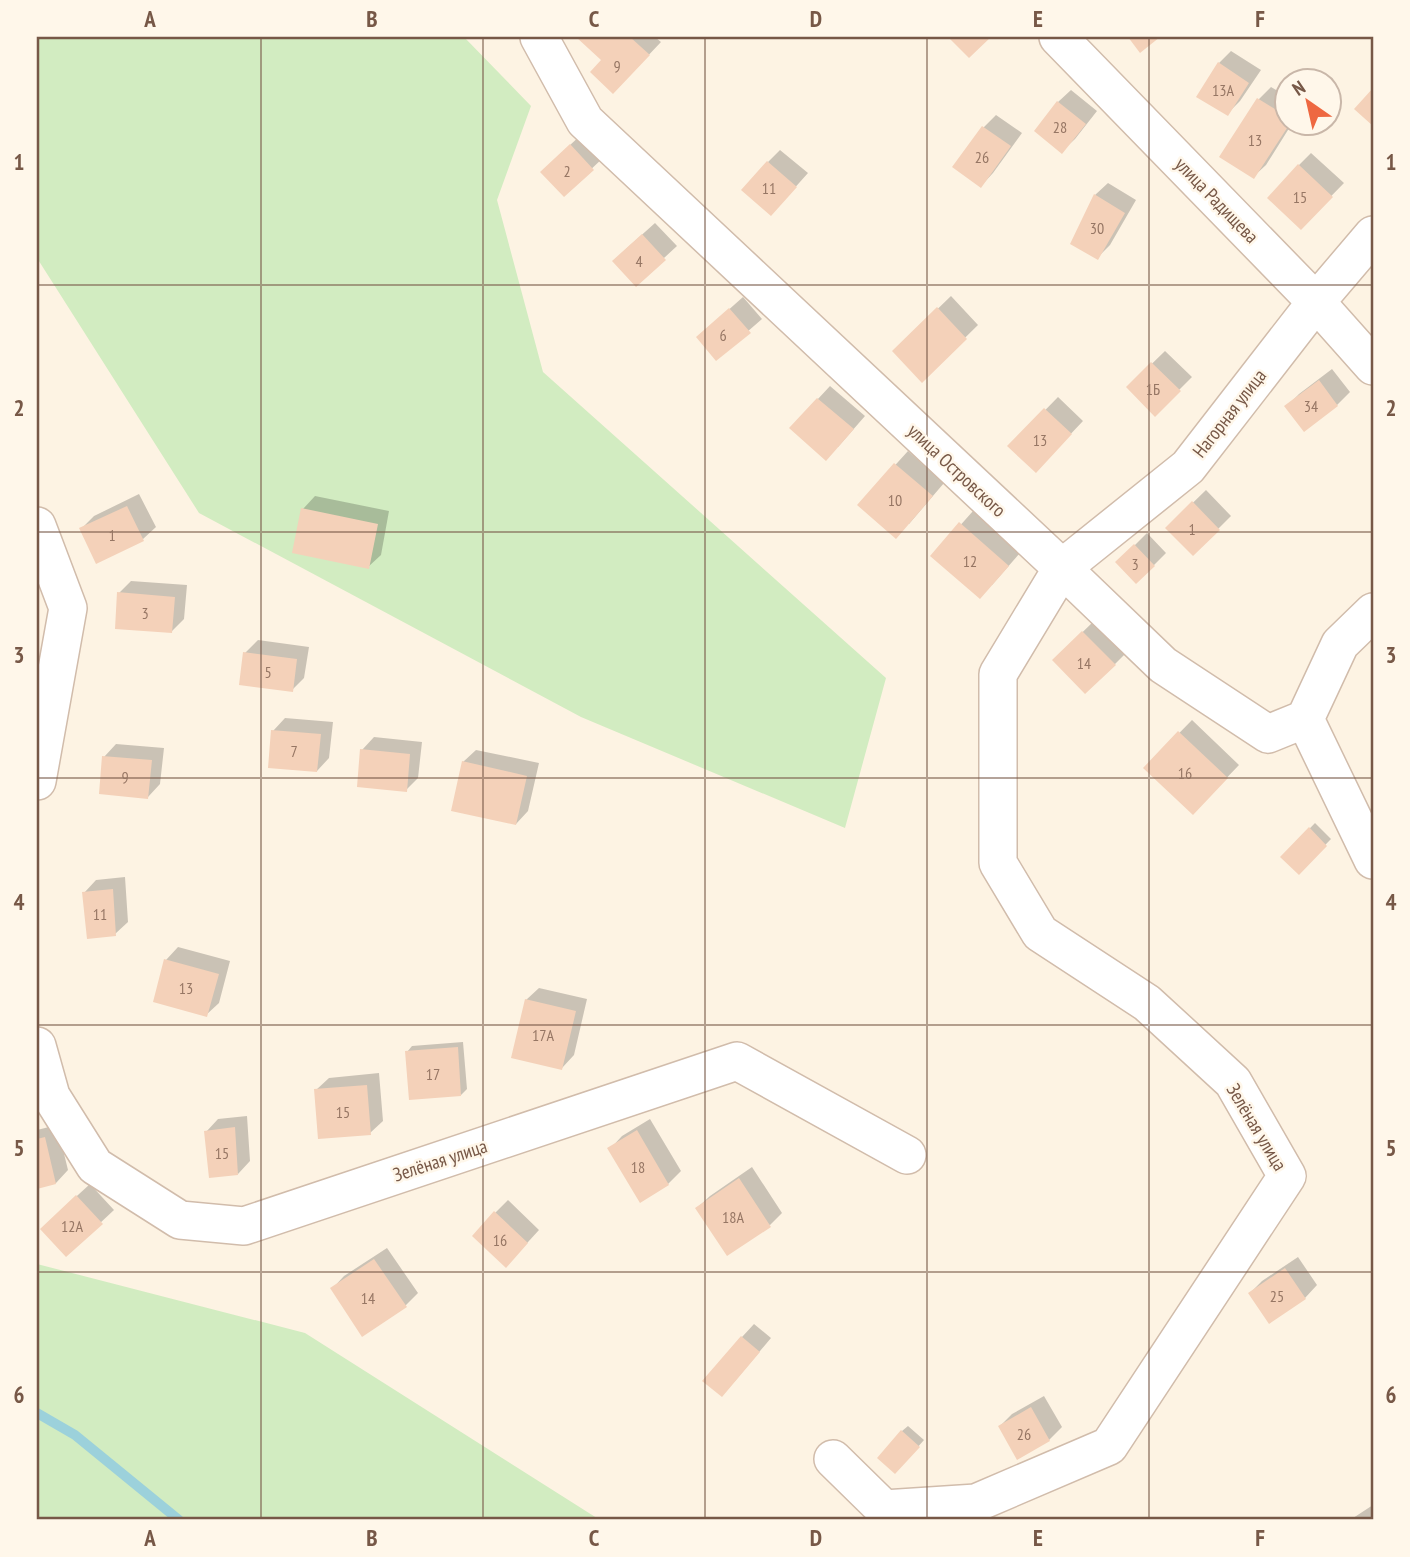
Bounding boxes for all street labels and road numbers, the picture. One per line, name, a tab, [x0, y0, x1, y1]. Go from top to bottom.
street label: улица Радищева	[1170, 152, 1264, 248]
street label: Нагорная улица	[1187, 364, 1271, 462]
street label: улица Островского	[903, 418, 1011, 522]
street label: Зелёная улица	[1222, 1079, 1292, 1175]
street label: Зелёная улица	[390, 1134, 490, 1186]

